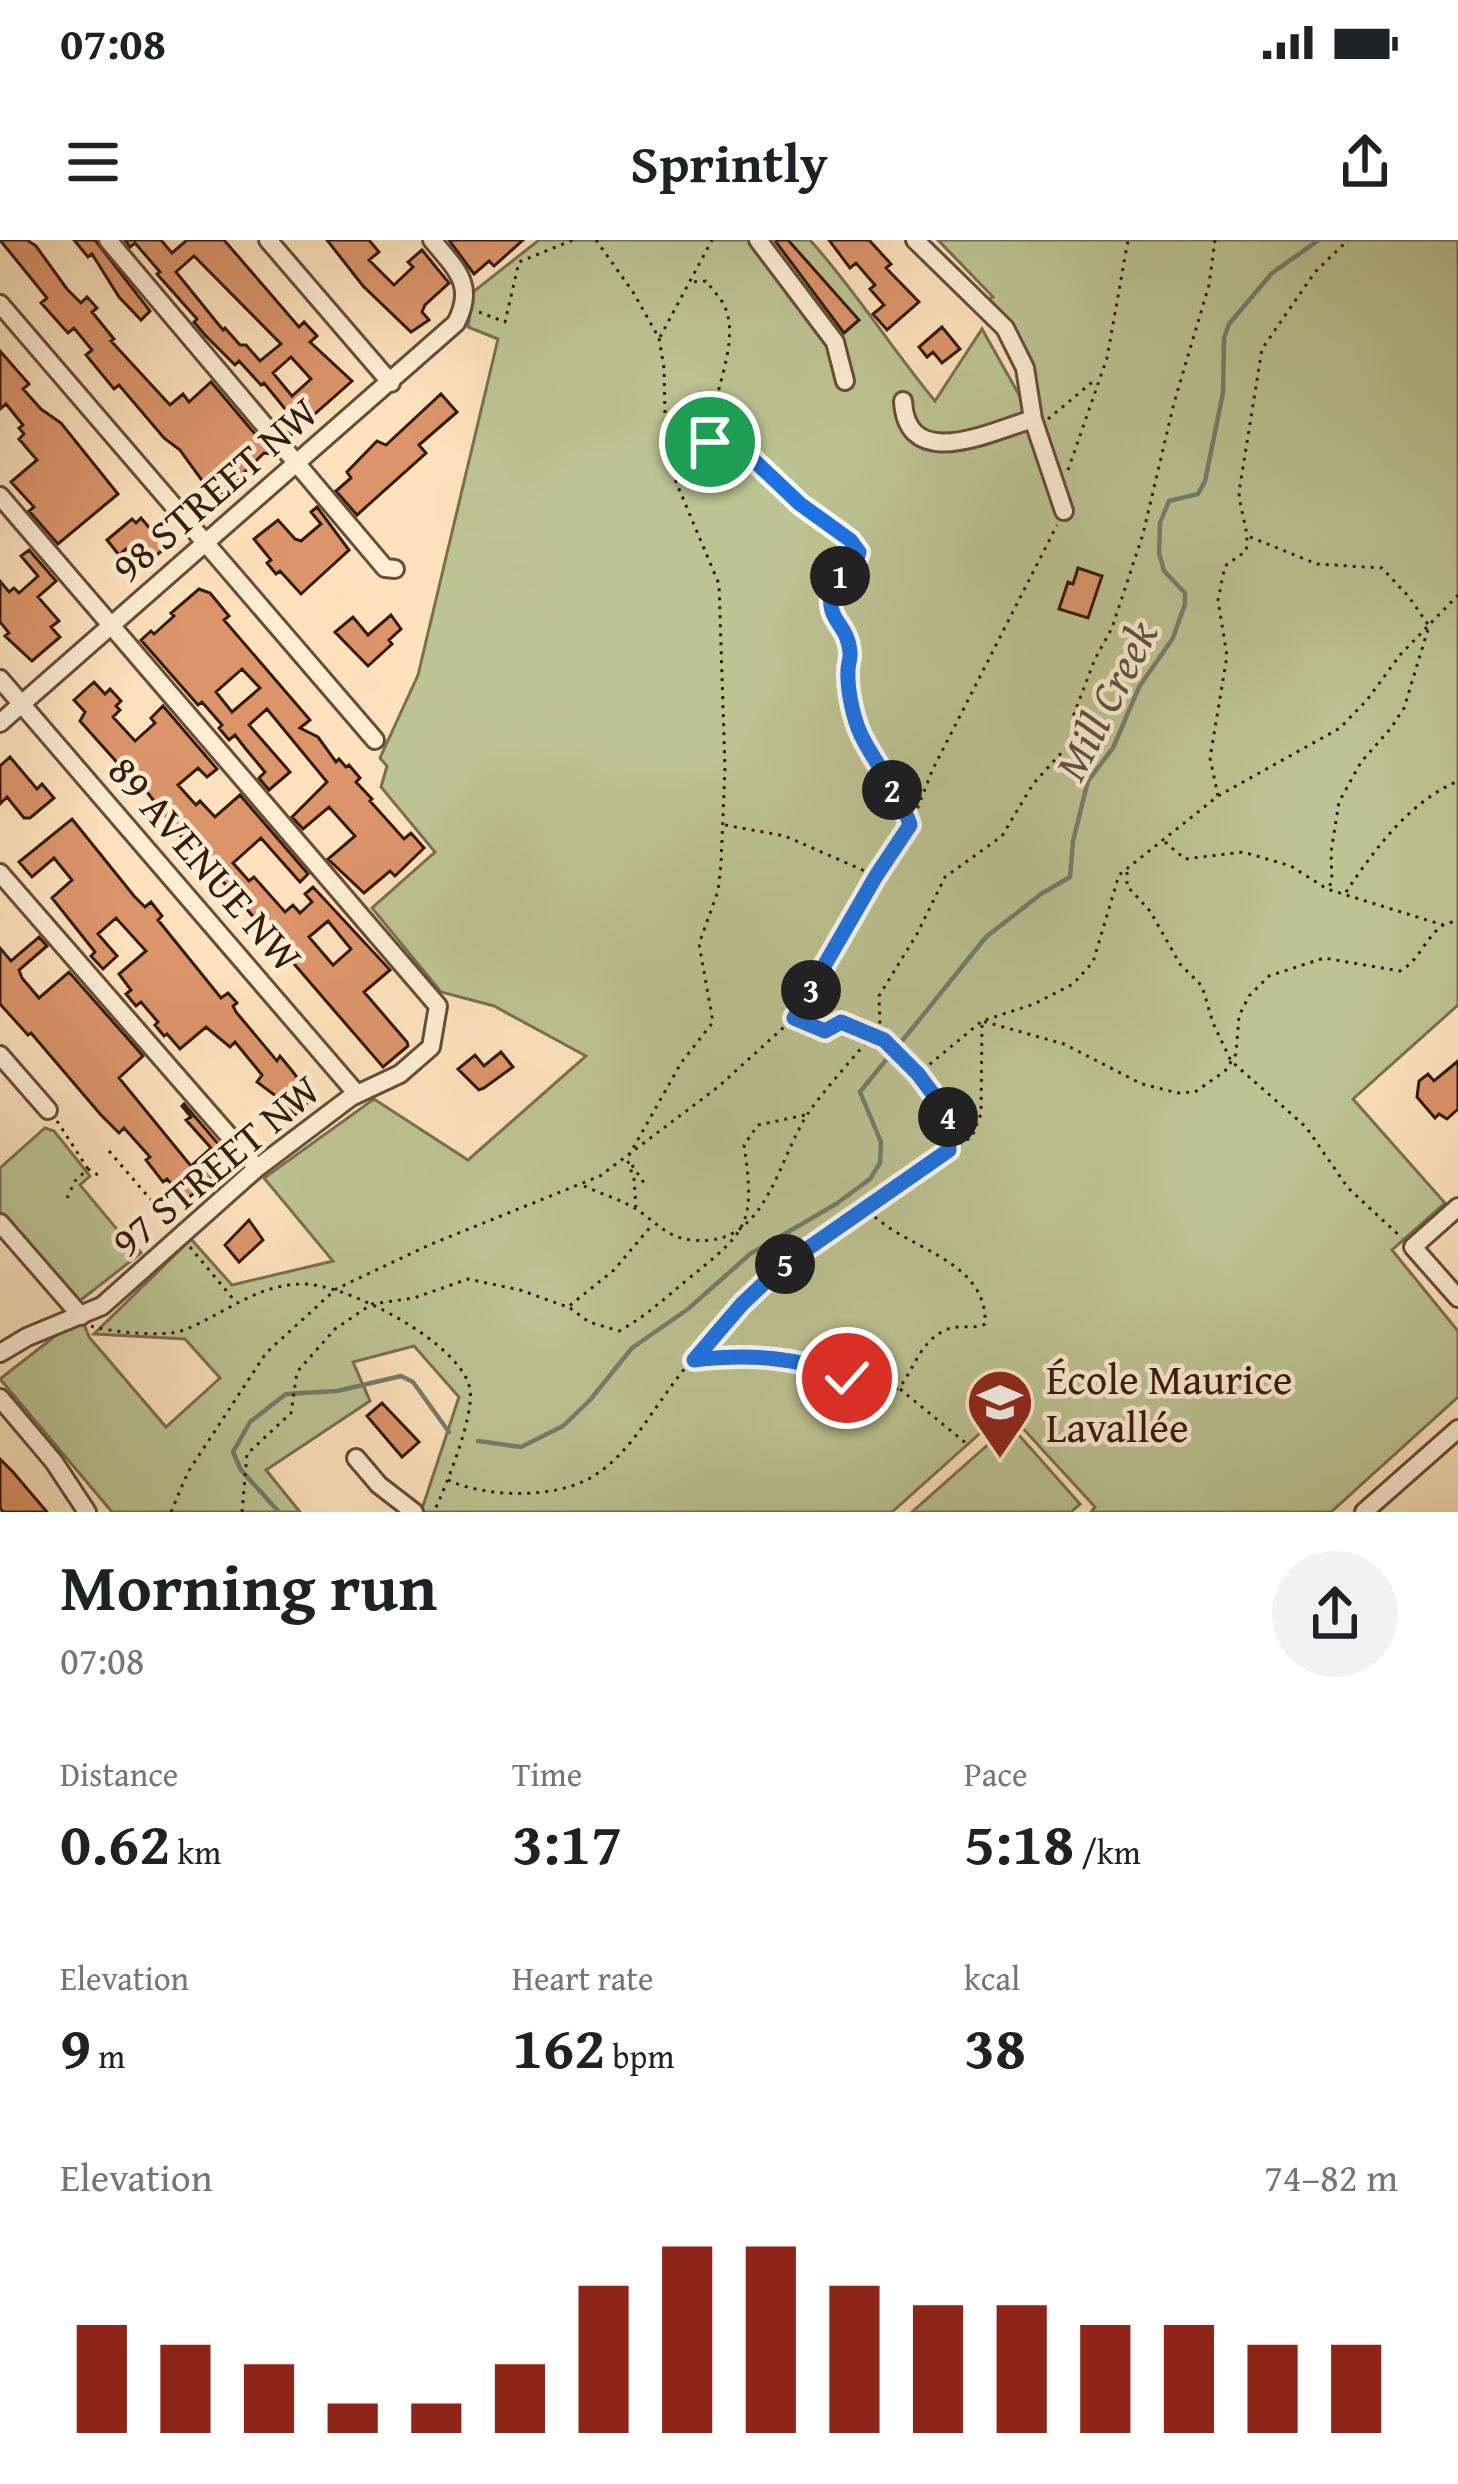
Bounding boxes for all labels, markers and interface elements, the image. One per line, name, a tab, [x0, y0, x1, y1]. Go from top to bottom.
text: 07:08	[60, 10, 166, 75]
text: Sprintly	[630, 123, 828, 202]
icon: menu	[60, 129, 126, 195]
icon: share	[1332, 129, 1398, 195]
street label: 98 STREET NW	[97, 382, 331, 596]
pin	[659, 391, 761, 493]
icon: arrive	[677, 409, 743, 475]
pin: 1	[810, 546, 870, 606]
text: 1	[831, 552, 849, 600]
water label: Mill Creek	[1037, 609, 1173, 791]
street label: 89 AVENUE NW	[95, 741, 318, 985]
pin: 2	[862, 760, 922, 820]
text: 2	[883, 766, 901, 814]
pin: 3	[781, 960, 841, 1020]
text: 3	[802, 966, 820, 1014]
street label: 97 STREET NW	[97, 1059, 333, 1271]
pin: 4	[918, 1087, 978, 1147]
text: 4	[939, 1093, 957, 1141]
pin: 5	[755, 1234, 815, 1294]
text: 5	[776, 1240, 794, 1288]
pin	[796, 1327, 898, 1429]
icon: check	[814, 1345, 880, 1411]
place label: École Maurice Lavallée	[1046, 1348, 1292, 1457]
school or university icon: École Maurice Lavallée	[965, 1367, 1035, 1461]
text: Morning run	[60, 1537, 437, 1634]
button: share	[1272, 1551, 1398, 1677]
text: 07:08	[60, 1631, 145, 1688]
text: Distance	[60, 1750, 178, 1798]
text: Time	[512, 1750, 582, 1798]
text: Pace	[964, 1750, 1027, 1798]
text: 0.62	[60, 1798, 170, 1886]
text: 3:17	[512, 1798, 622, 1886]
text: 5:18	[964, 1798, 1074, 1886]
text: km	[170, 1828, 221, 1876]
text: /km	[1074, 1828, 1141, 1876]
text: Elevation	[60, 1954, 189, 2002]
text: Heart rate	[512, 1954, 654, 2002]
text: kcal	[964, 1954, 1020, 2002]
text: 9	[60, 2002, 91, 2090]
text: 162	[512, 2002, 605, 2090]
text: 38	[964, 2002, 1026, 2090]
text: m	[91, 2032, 125, 2080]
text: bpm	[605, 2032, 674, 2080]
text: Elevation	[60, 2148, 213, 2205]
text: 74–82 m	[1264, 2148, 1398, 2205]

